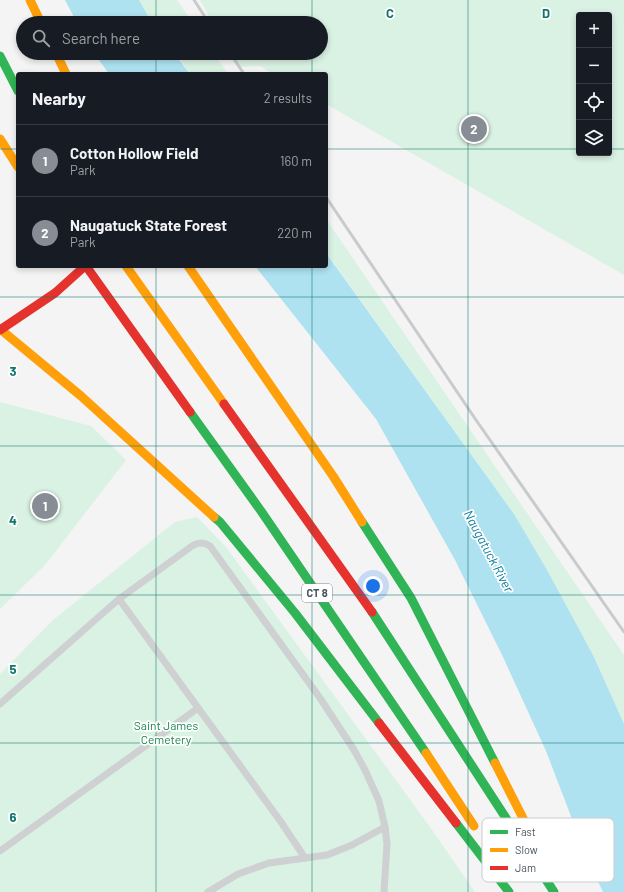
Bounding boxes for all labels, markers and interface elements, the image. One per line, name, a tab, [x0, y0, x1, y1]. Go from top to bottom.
text: C	[386, 5, 394, 21]
text: D	[542, 5, 550, 21]
map controls	[576, 12, 612, 156]
button: +	[576, 12, 612, 48]
search box	[16, 16, 328, 60]
icon: search	[30, 27, 52, 49]
text: Search here	[62, 29, 140, 47]
button: −	[576, 48, 612, 84]
button: locate	[576, 84, 612, 120]
text: Nearby	[32, 88, 86, 108]
text: 2 results	[264, 90, 312, 106]
pin: 2	[461, 114, 487, 144]
button: layers	[576, 120, 612, 156]
text: Cotton Hollow Field	[70, 144, 198, 162]
text: 1	[43, 153, 47, 169]
text: 160 m	[280, 153, 312, 169]
text: Park	[70, 162, 96, 178]
text: Naugatuck State Forest	[70, 216, 227, 234]
text: 2	[41, 225, 49, 241]
text: 220 m	[277, 225, 312, 241]
text: Park	[70, 234, 96, 250]
text: 3	[9, 363, 17, 379]
pin: 1	[32, 491, 58, 521]
water label: Naugatuck River	[461, 507, 518, 595]
text: 4	[9, 512, 17, 528]
your location	[363, 576, 383, 596]
road number: CT 8	[302, 584, 332, 602]
text: 5	[9, 661, 17, 677]
park label: Saint James Cemetery	[134, 718, 198, 746]
text: 6	[10, 809, 17, 825]
legend	[482, 818, 614, 882]
text: Fast	[515, 825, 536, 838]
text: Slow	[515, 843, 538, 856]
text: Jam	[515, 861, 536, 874]

